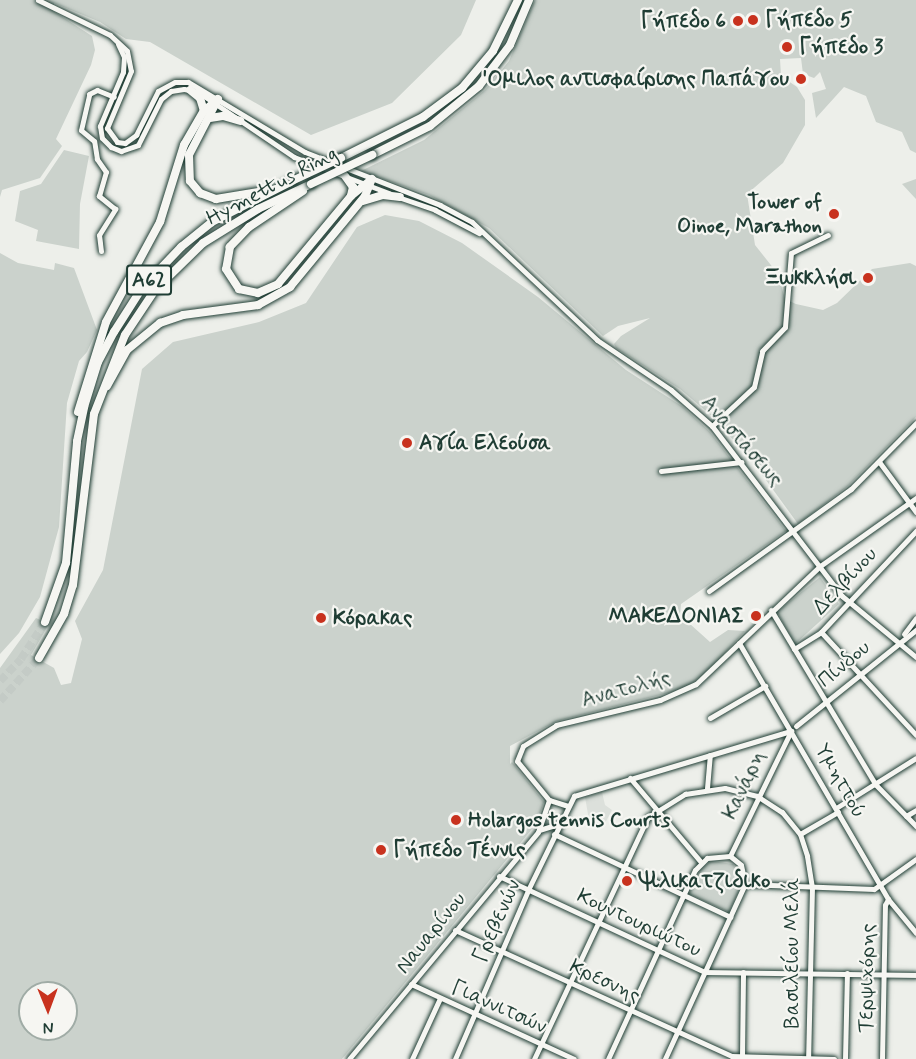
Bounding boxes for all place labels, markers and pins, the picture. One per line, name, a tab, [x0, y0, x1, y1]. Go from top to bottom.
place label: Γήπεδο 5	[765, 7, 852, 33]
place label: Γήπεδο 6	[640, 8, 726, 34]
marker: Γήπεδο 5	[746, 13, 760, 27]
marker: Γήπεδο 6	[731, 14, 745, 28]
place label: Γήπεδο 3	[799, 34, 883, 60]
marker: Γήπεδο 3	[780, 40, 794, 54]
place label: 'Ομιλος αντισφαίρισης Παπάγου	[483, 66, 789, 92]
marker: 'Ομιλος αντισφαίρισης Παπάγου	[794, 72, 808, 86]
place label: Tower of Oinoe, Marathon	[679, 189, 822, 239]
marker: Tower of Oinoe, Marathon	[827, 207, 841, 221]
place label: Ξωκκλήσι	[764, 265, 856, 291]
marker: Ξωκκλήσι	[861, 271, 875, 285]
place label: Αγία Ελεούσα	[419, 430, 551, 456]
marker: Αγία Ελεούσα	[400, 436, 414, 450]
place label: ΜΑΚΕΔΟΝΙΑΣ	[609, 603, 744, 629]
place label: Κόρακας	[333, 605, 412, 631]
marker: ΜΑΚΕΔΟΝΙΑΣ	[749, 609, 763, 623]
marker: Κόρακας	[314, 611, 328, 625]
place label: Holargos tennis Courts	[468, 807, 677, 833]
marker: Holargos tennis Courts	[449, 813, 463, 827]
place label: Γήπεδο Τέννις	[393, 837, 525, 863]
marker: Γήπεδο Τέννις	[374, 843, 388, 857]
place label: Ψιλικατζιδικο	[639, 868, 770, 894]
marker: Ψιλικατζιδικο	[620, 874, 634, 888]

